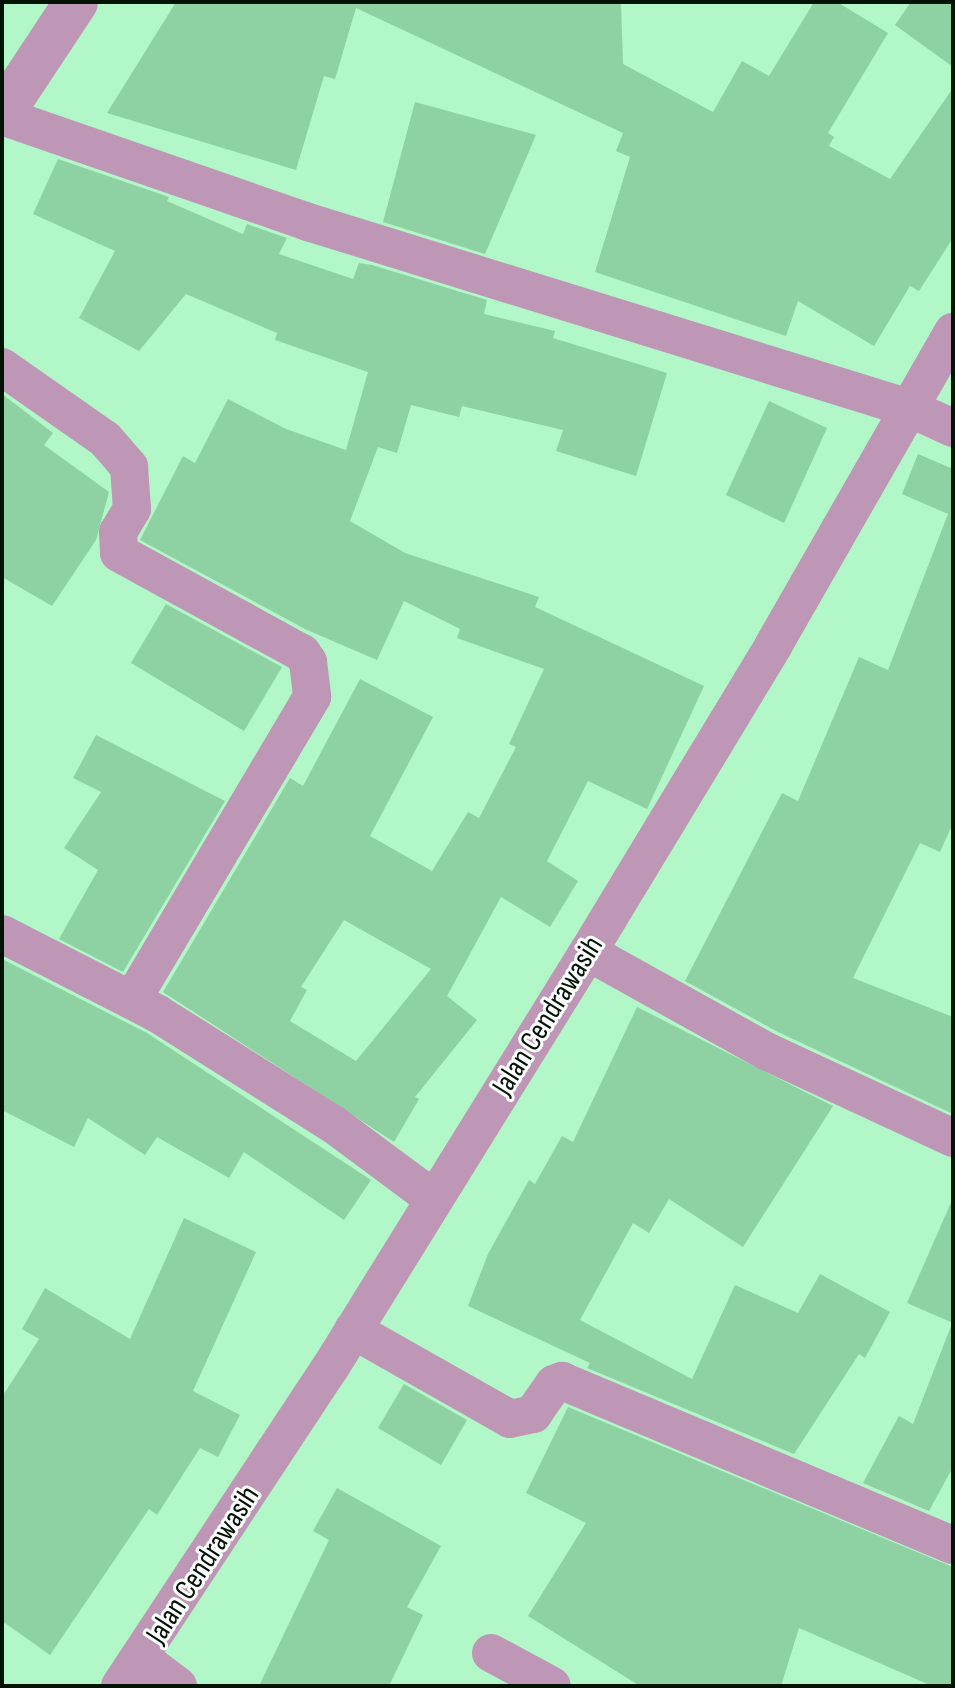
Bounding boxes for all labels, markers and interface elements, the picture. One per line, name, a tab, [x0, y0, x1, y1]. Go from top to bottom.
street label: Jalan Cendrawasih	[485, 930, 611, 1102]
street label: Jalan Cendrawasih	[139, 1479, 267, 1651]

